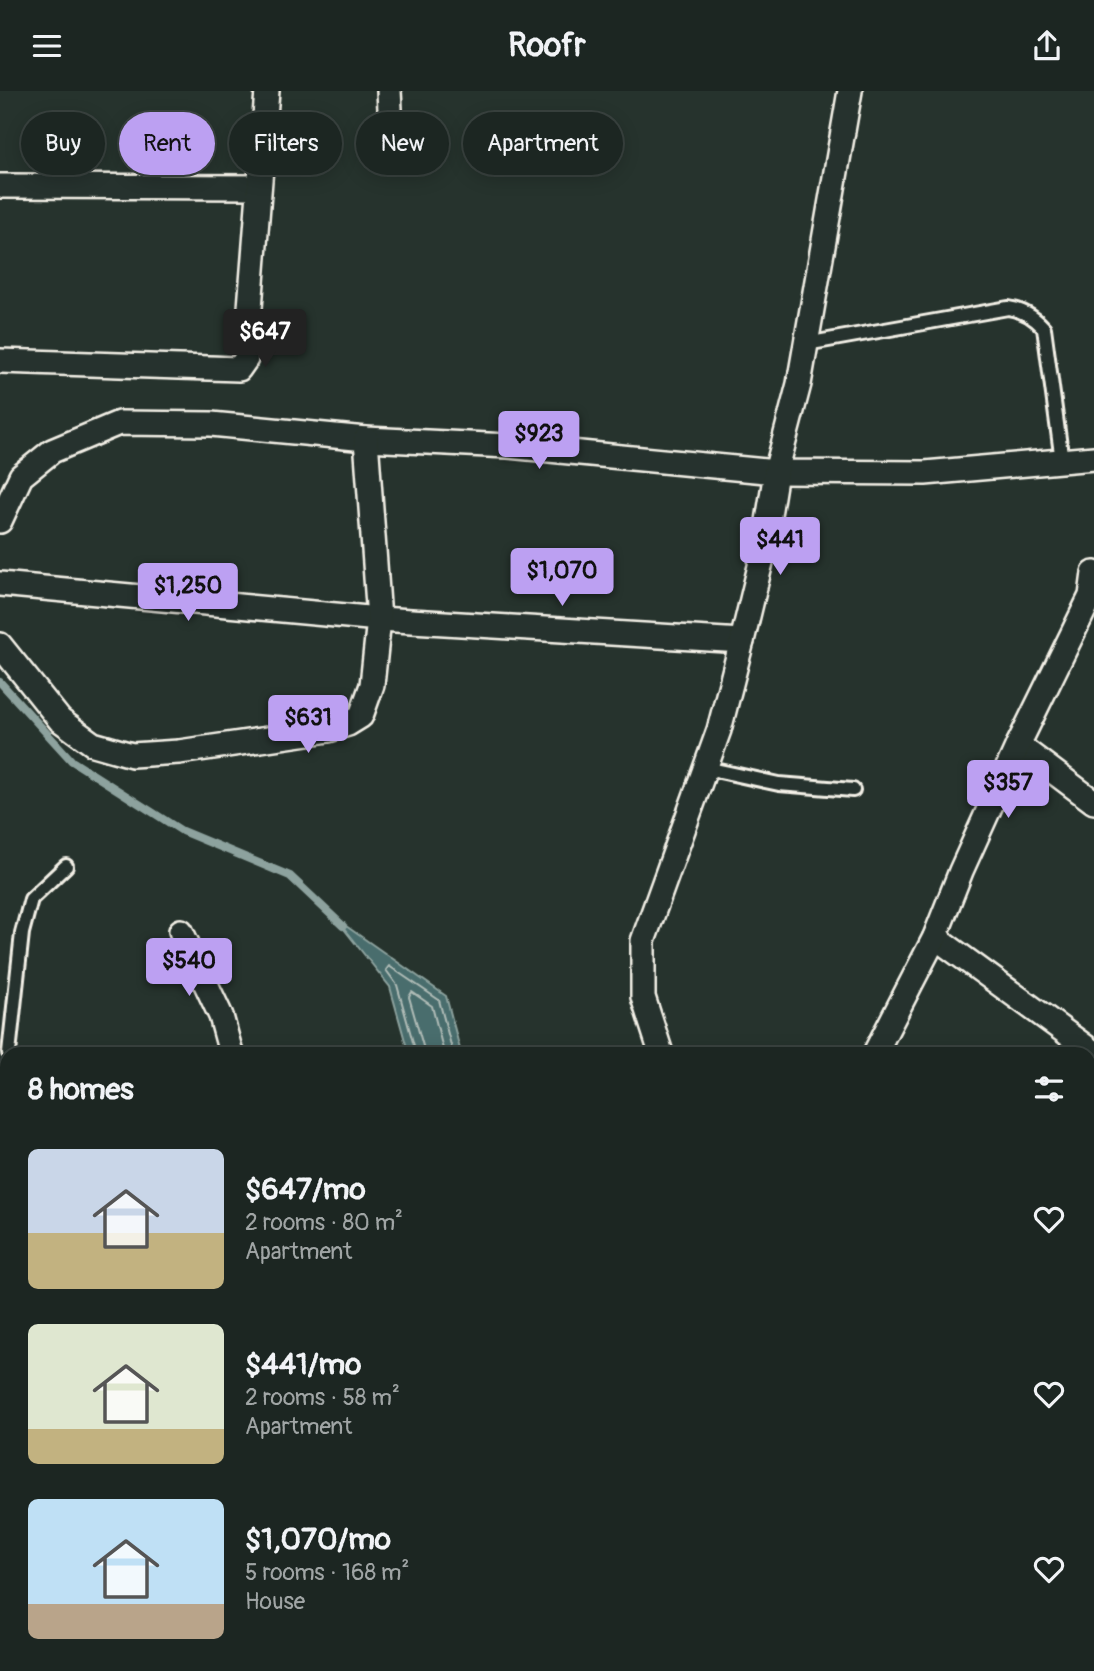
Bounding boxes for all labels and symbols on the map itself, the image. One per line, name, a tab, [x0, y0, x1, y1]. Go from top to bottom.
pin: $647	[224, 309, 306, 369]
pin: $923	[498, 411, 580, 471]
pin: $441	[739, 517, 821, 577]
pin: $1,070	[505, 549, 619, 608]
pin: $1,250	[131, 563, 245, 623]
pin: $631	[267, 695, 349, 755]
pin: $357	[967, 761, 1049, 820]
pin: $540	[148, 939, 230, 998]

